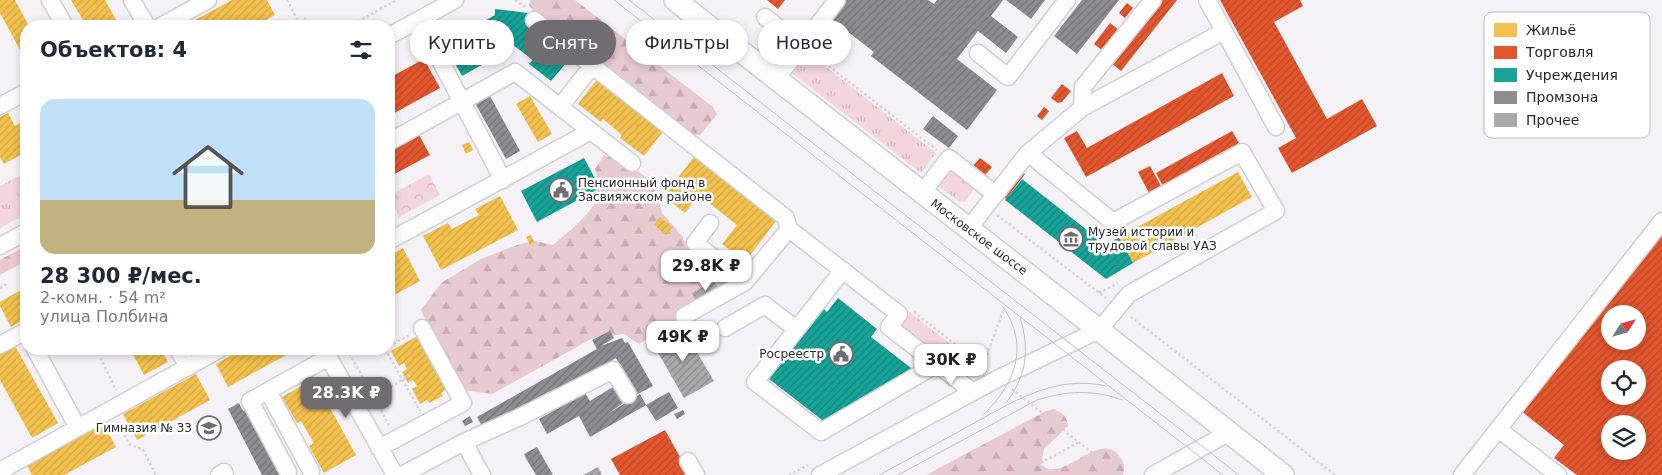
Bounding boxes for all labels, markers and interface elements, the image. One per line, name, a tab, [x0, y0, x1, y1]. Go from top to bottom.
legend	[1484, 12, 1650, 138]
chip: Купить	[410, 20, 514, 65]
chip: Снять	[524, 20, 616, 65]
chip: Фильтры	[626, 20, 748, 65]
chip: Новое	[758, 20, 851, 65]
text: Жильё	[1526, 22, 1576, 38]
icon: filters	[347, 36, 375, 64]
text: Объектов: 4	[40, 38, 187, 62]
text: Торговля	[1525, 44, 1594, 60]
text: Учреждения	[1526, 67, 1618, 83]
text: Промзона	[1526, 89, 1598, 105]
text: Прочее	[1526, 112, 1579, 128]
icon: home	[163, 132, 253, 222]
place label: Пенсионный фонд в Засвияжском районе	[578, 176, 712, 204]
public building icon: Пенсионный фонд в Засвияжском районе	[548, 177, 574, 203]
street label: Московское шоссе	[928, 196, 1030, 278]
place label: Музей истории и трудовой славы УАЗ	[1088, 225, 1217, 253]
museum icon: Музей истории и трудовой славы УАЗ	[1058, 226, 1084, 252]
pin: 29.8K ₽	[660, 250, 752, 292]
text: 29.8K ₽	[672, 256, 740, 275]
text: 28 300 ₽/мес.	[40, 264, 202, 288]
text: 2-комн. · 54 m²	[40, 288, 166, 307]
north arrow	[1601, 305, 1646, 350]
map controls	[1601, 305, 1646, 460]
text: улица Полбина	[40, 307, 168, 326]
pin: 49K ₽	[648, 320, 718, 363]
text: 49K ₽	[657, 327, 709, 346]
public building icon: Росреестр	[828, 341, 854, 367]
pin: 30K ₽	[916, 344, 986, 386]
place label: Росреестр	[759, 347, 824, 361]
text: 30K ₽	[925, 350, 977, 369]
button: locate	[1601, 360, 1646, 405]
pin: 28.3K ₽	[300, 376, 392, 419]
text: 28.3K ₽	[312, 383, 380, 402]
school or university icon: Гимназия № 33	[196, 415, 222, 441]
button: layers	[1601, 415, 1646, 460]
place label: Гимназия № 33	[96, 421, 192, 435]

